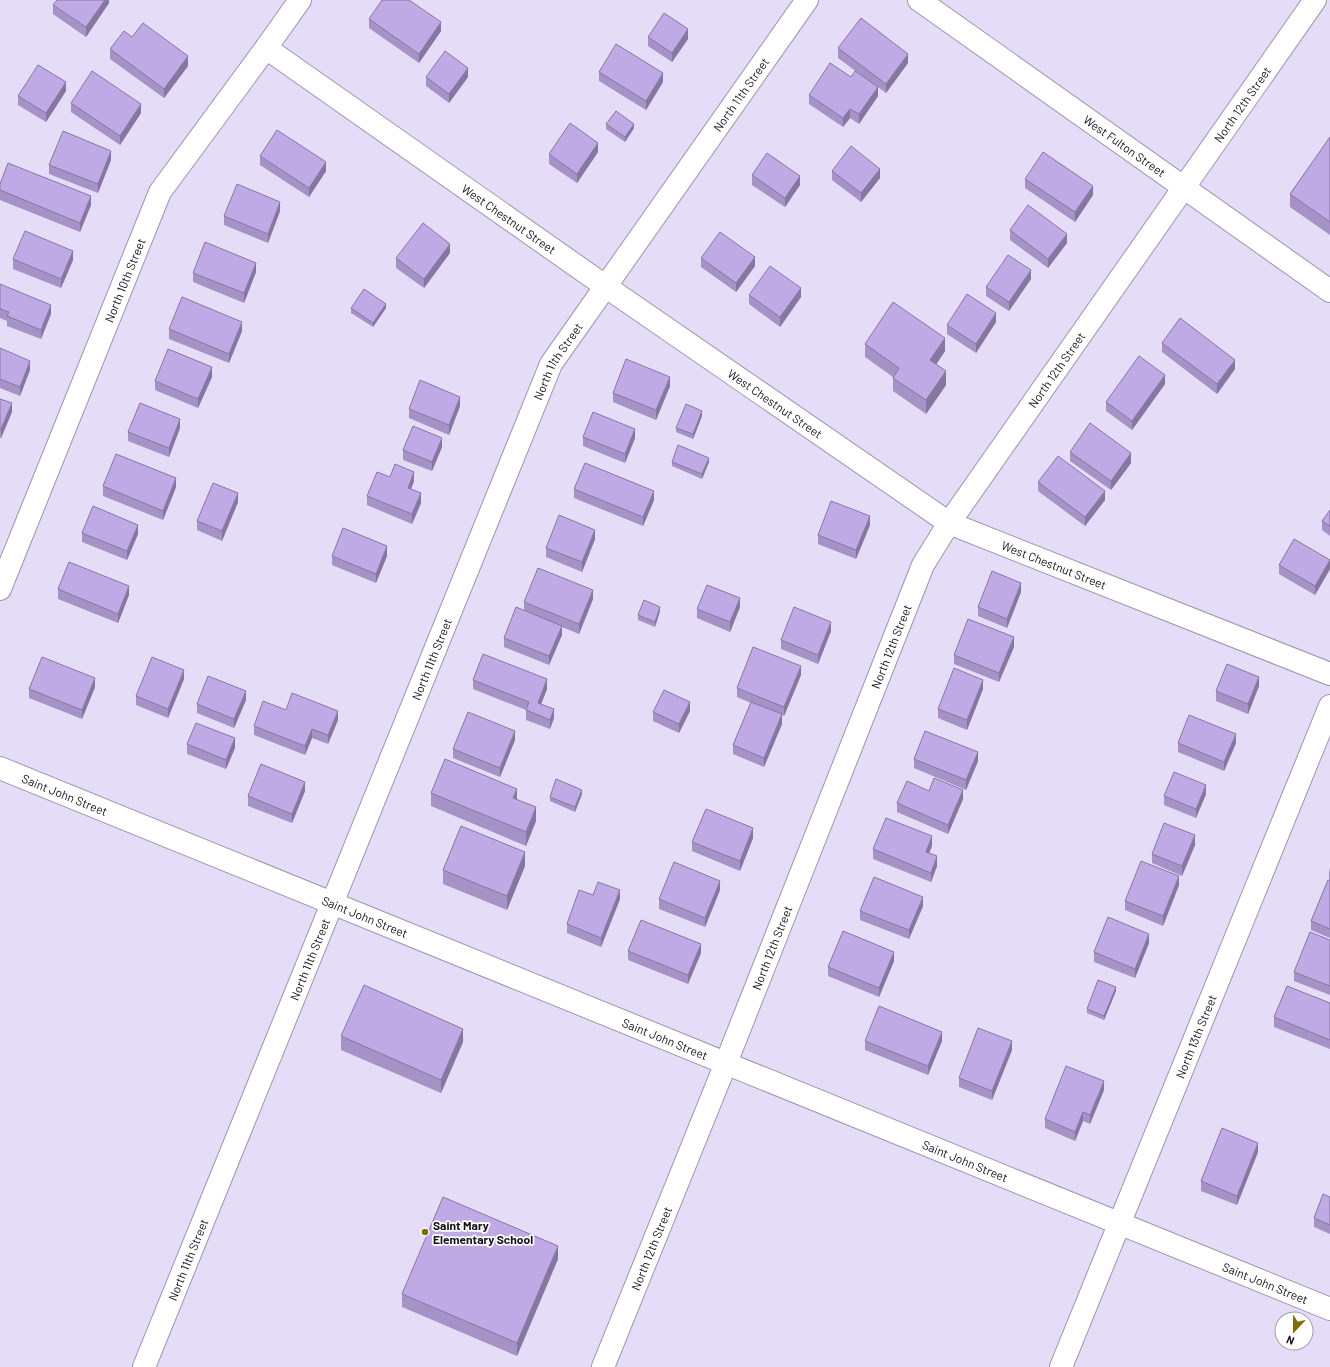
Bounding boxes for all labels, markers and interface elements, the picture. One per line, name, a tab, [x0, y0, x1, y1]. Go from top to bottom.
street label: North 11th Street	[710, 55, 771, 134]
street label: North 12th Street	[1211, 64, 1273, 145]
street label: West Fulton Street	[1081, 112, 1168, 179]
street label: West Chestnut Street	[459, 181, 559, 256]
street label: North 10th Street	[101, 236, 148, 324]
street label: North 11th Street	[530, 320, 585, 402]
street label: North 12th Street	[1025, 329, 1088, 410]
street label: West Chestnut Street	[725, 366, 825, 441]
street label: West Chestnut Street	[1000, 538, 1108, 592]
street label: North 12th Street	[868, 602, 914, 690]
street label: North 11th Street	[408, 616, 454, 702]
street label: Saint John Street	[20, 771, 110, 818]
street label: Saint John Street	[320, 893, 410, 940]
street label: North 12th Street	[749, 904, 795, 992]
street label: North 11th Street	[287, 916, 332, 1002]
street label: North 13th Street	[1172, 993, 1219, 1080]
street label: Saint John Street	[620, 1015, 710, 1062]
street label: Saint John Street	[920, 1137, 1010, 1184]
street label: North 12th Street	[628, 1204, 674, 1292]
street label: North 11th Street	[165, 1217, 210, 1302]
place label: Saint Mary Elementary School	[433, 1218, 533, 1246]
marker: Saint Mary Elementary School	[420, 1227, 430, 1237]
street label: Saint John Street	[1221, 1259, 1310, 1306]
north arrow	[1274, 1311, 1314, 1351]
text: N	[1284, 1333, 1296, 1348]

